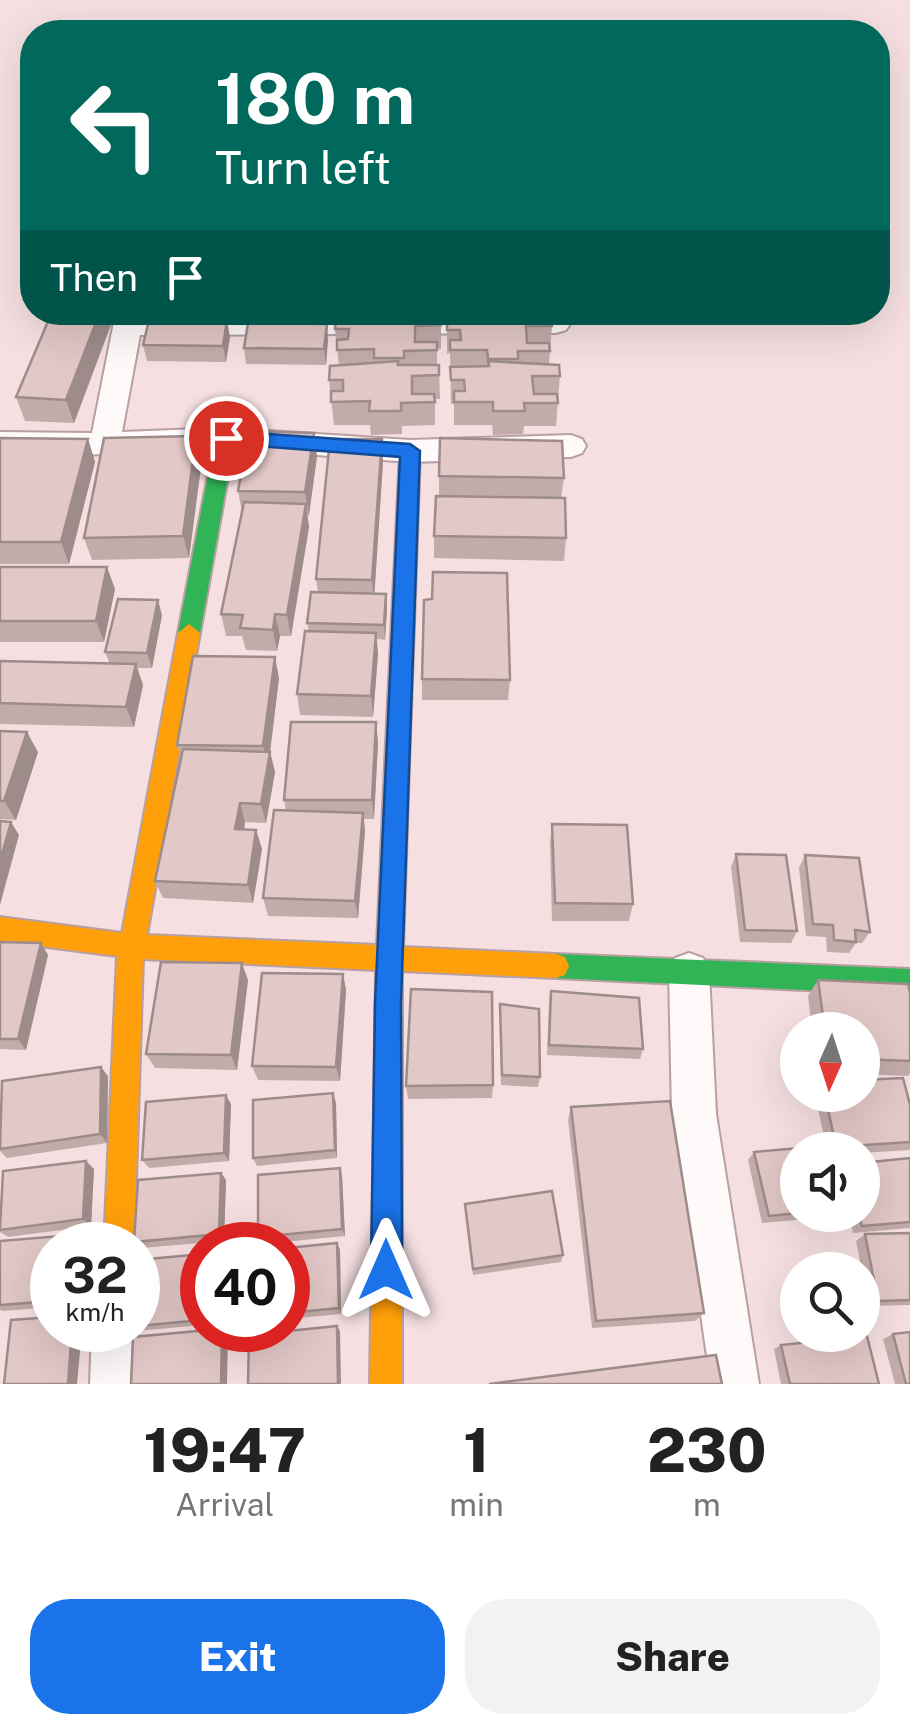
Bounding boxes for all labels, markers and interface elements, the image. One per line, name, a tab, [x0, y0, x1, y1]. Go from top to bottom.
text: 180 m	[215, 57, 415, 140]
icon: left	[50, 60, 180, 190]
text: Turn left	[215, 141, 391, 194]
icon: arrive	[158, 250, 213, 305]
text: Then	[50, 255, 138, 300]
pin	[184, 396, 269, 481]
icon: arrive	[199, 411, 254, 466]
north arrow	[780, 1012, 880, 1112]
map controls	[780, 1012, 880, 1352]
button: sound	[780, 1132, 880, 1232]
position arrow	[334, 1218, 438, 1322]
speed limit sign: 40	[180, 1222, 310, 1352]
text: 32	[62, 1245, 128, 1304]
button: search	[780, 1252, 880, 1352]
text: km/h	[66, 1297, 124, 1327]
text: 19:47	[143, 1415, 306, 1486]
text: 1	[463, 1415, 490, 1486]
text: 230	[647, 1415, 767, 1486]
text: Arrival	[175, 1486, 274, 1523]
text: min	[449, 1486, 504, 1523]
text: m	[693, 1486, 721, 1523]
button: Exit	[30, 1599, 445, 1714]
button: Share	[465, 1599, 880, 1714]

